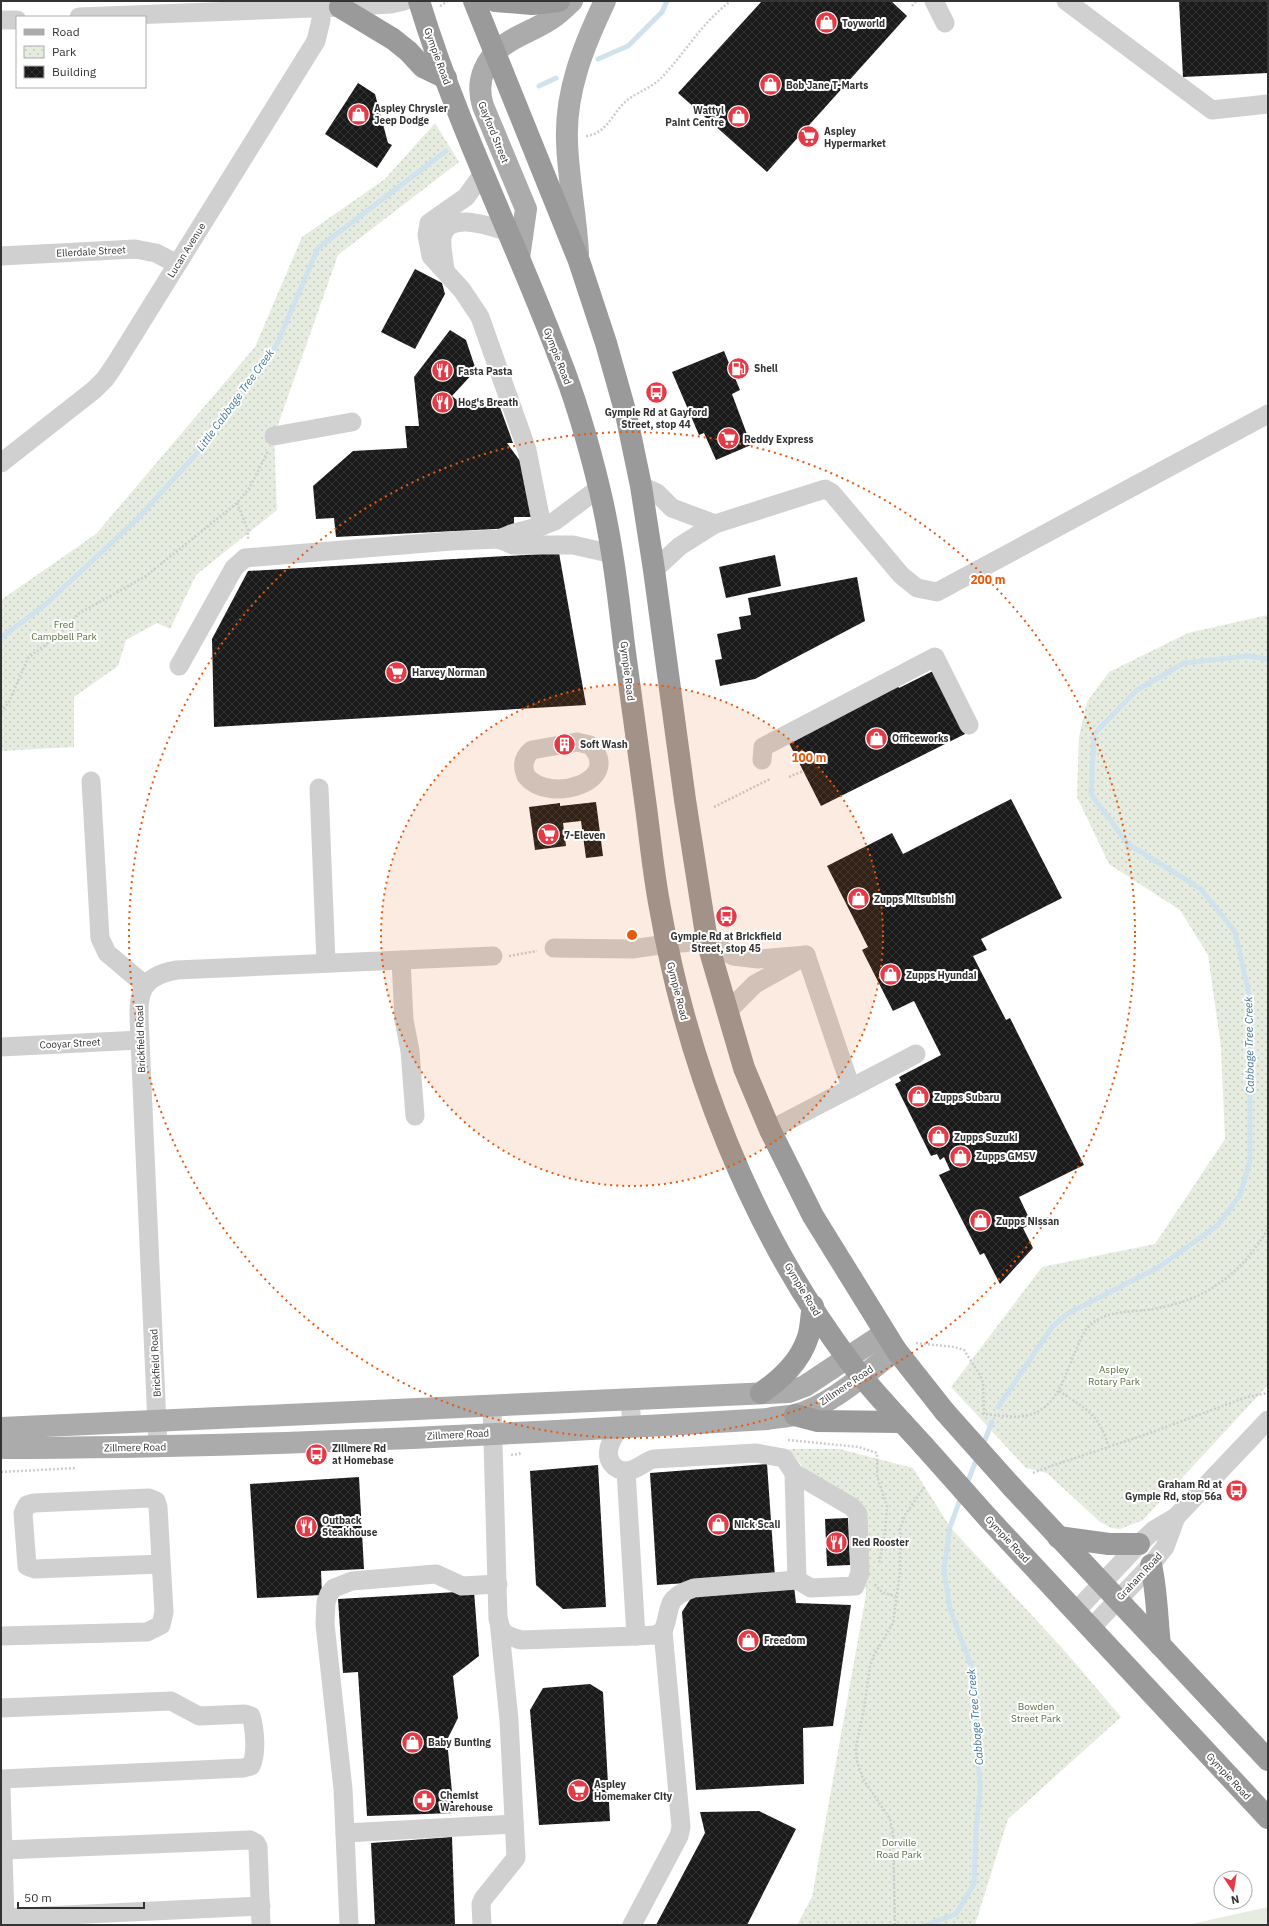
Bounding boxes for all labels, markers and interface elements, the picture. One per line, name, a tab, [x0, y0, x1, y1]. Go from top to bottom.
shop icon: Toyworld	[813, 10, 839, 36]
legend	[16, 16, 146, 88]
place label: Toyworld	[842, 17, 885, 30]
text: Road	[52, 24, 80, 39]
street label: Gympie Road	[421, 26, 454, 86]
text: Park	[52, 44, 77, 59]
text: Building	[52, 64, 97, 79]
shop icon: Bob Jane T-Marts	[758, 72, 784, 98]
place label: Bob Jane T-Marts	[786, 79, 868, 92]
street label: Gayford Street	[475, 99, 512, 165]
shop icon: Aspley Chrysler Jeep Dodge	[346, 101, 372, 127]
place label: Aspley Chrysler Jeep Dodge	[374, 102, 448, 127]
shop icon: Wattyl Paint Centre	[726, 103, 752, 129]
place label: Wattyl Paint Centre	[665, 104, 724, 129]
supermarket icon: Aspley Hypermarket	[796, 124, 822, 150]
place label: Aspley Hypermarket	[824, 125, 886, 150]
street label: Lucan Avenue	[164, 220, 209, 280]
street label: Ellerdale Street	[56, 243, 127, 260]
street label: Gympie Road	[541, 326, 574, 386]
water label: Little Cabbage Tree Creek	[193, 346, 277, 454]
fuel station icon: Shell	[725, 355, 751, 381]
restaurant icon: Fasta Pasta	[430, 358, 456, 384]
place label: Shell	[754, 362, 778, 375]
place label: Fasta Pasta	[458, 365, 513, 378]
bus stop icon: Gympie Rd at Gayford Street, stop 44	[643, 379, 669, 405]
restaurant icon: Hog's Breath	[430, 389, 456, 415]
place label: Hog's Breath	[458, 396, 518, 409]
place label: Gympie Rd at Gayford Street, stop 44	[605, 406, 707, 431]
supermarket icon: Reddy Express	[715, 426, 741, 452]
place label: Reddy Express	[744, 433, 813, 446]
text: 200 m	[970, 572, 1006, 587]
park label: Fred Campbell Park	[31, 618, 97, 643]
street label: Gympie Road	[617, 641, 638, 702]
supermarket icon: Harvey Norman	[384, 659, 410, 685]
place label: Harvey Norman	[412, 666, 485, 679]
shop icon: Officeworks	[863, 725, 889, 751]
building icon: Soft Wash	[551, 731, 577, 757]
place label: Officeworks	[892, 732, 949, 745]
place label: Soft Wash	[580, 738, 628, 751]
text: 100 m	[791, 750, 827, 765]
supermarket icon: 7-Eleven	[535, 822, 561, 848]
place label: 7-Eleven	[564, 829, 606, 842]
shop icon: Zupps Mitsubishi	[846, 886, 872, 912]
place label: Zupps Mitsubishi	[874, 893, 954, 906]
bus stop icon: Gympie Rd at Brickfield Street, stop 45	[713, 903, 739, 929]
centre of rings	[625, 928, 639, 942]
place label: Gympie Rd at Brickfield Street, stop 45	[671, 930, 781, 955]
street label: Gympie Road	[664, 961, 691, 1022]
shop icon: Zupps Hyundai	[878, 962, 904, 988]
place label: Zupps Hyundai	[906, 969, 977, 982]
water label: Cabbage Tree Creek	[1241, 996, 1257, 1093]
street label: Brickfield Road	[133, 1005, 148, 1073]
street label: Cooyar Street	[39, 1035, 101, 1052]
shop icon: Zupps Subaru	[906, 1084, 932, 1110]
place label: Zupps Subaru	[934, 1091, 1000, 1104]
shop icon: Zupps Suzuki	[926, 1124, 952, 1150]
place label: Zupps Suzuki	[954, 1131, 1018, 1144]
shop icon: Zupps GMSV	[947, 1143, 973, 1169]
place label: Zupps GMSV	[976, 1150, 1036, 1163]
shop icon: Zupps Nissan	[968, 1208, 994, 1234]
place label: Zupps Nissan	[996, 1215, 1059, 1228]
street label: Gympie Road	[782, 1260, 824, 1318]
street label: Brickfield Road	[147, 1329, 164, 1397]
street label: Zillmere Road	[817, 1363, 876, 1408]
park label: Aspley Rotary Park	[1088, 1363, 1141, 1388]
street label: Zillmere Road	[427, 1426, 490, 1443]
street label: Zillmere Road	[104, 1440, 166, 1455]
bus stop icon: Zillmere Rd at Homebase	[303, 1441, 329, 1467]
place label: Zillmere Rd at Homebase	[332, 1442, 394, 1467]
bus stop icon: Graham Rd at Gympie Rd, stop 56a	[1224, 1477, 1250, 1503]
place label: Graham Rd at Gympie Rd, stop 56a	[1125, 1478, 1222, 1503]
shop icon: Nick Scali	[705, 1511, 731, 1537]
restaurant icon: Outback Steakhouse	[294, 1513, 320, 1539]
street label: Gympie Road	[982, 1513, 1033, 1566]
place label: Outback Steakhouse	[322, 1514, 378, 1539]
place label: Nick Scali	[734, 1518, 781, 1531]
restaurant icon: Red Rooster	[824, 1529, 850, 1555]
place label: Red Rooster	[852, 1536, 909, 1549]
street label: Graham Road	[1114, 1550, 1165, 1603]
shop icon: Freedom	[736, 1627, 762, 1653]
place label: Freedom	[764, 1634, 806, 1647]
water label: Cabbage Tree Creek	[964, 1668, 986, 1766]
park label: Bowden Street Park	[1011, 1700, 1062, 1725]
shop icon: Baby Bunting	[400, 1729, 426, 1755]
place label: Baby Bunting	[428, 1736, 491, 1749]
street label: Gympie Road	[1203, 1750, 1254, 1803]
supermarket icon: Aspley Homemaker City	[565, 1777, 591, 1803]
place label: Aspley Homemaker City	[594, 1778, 673, 1803]
pharmacy icon: Chemist Warehouse	[412, 1788, 438, 1814]
place label: Chemist Warehouse	[440, 1789, 493, 1814]
park label: Dorville Road Park	[876, 1836, 923, 1861]
north arrow	[1213, 1870, 1253, 1910]
scale bar	[18, 1884, 144, 1910]
text: 50 m	[24, 1890, 52, 1905]
text: N	[1230, 1892, 1240, 1907]

